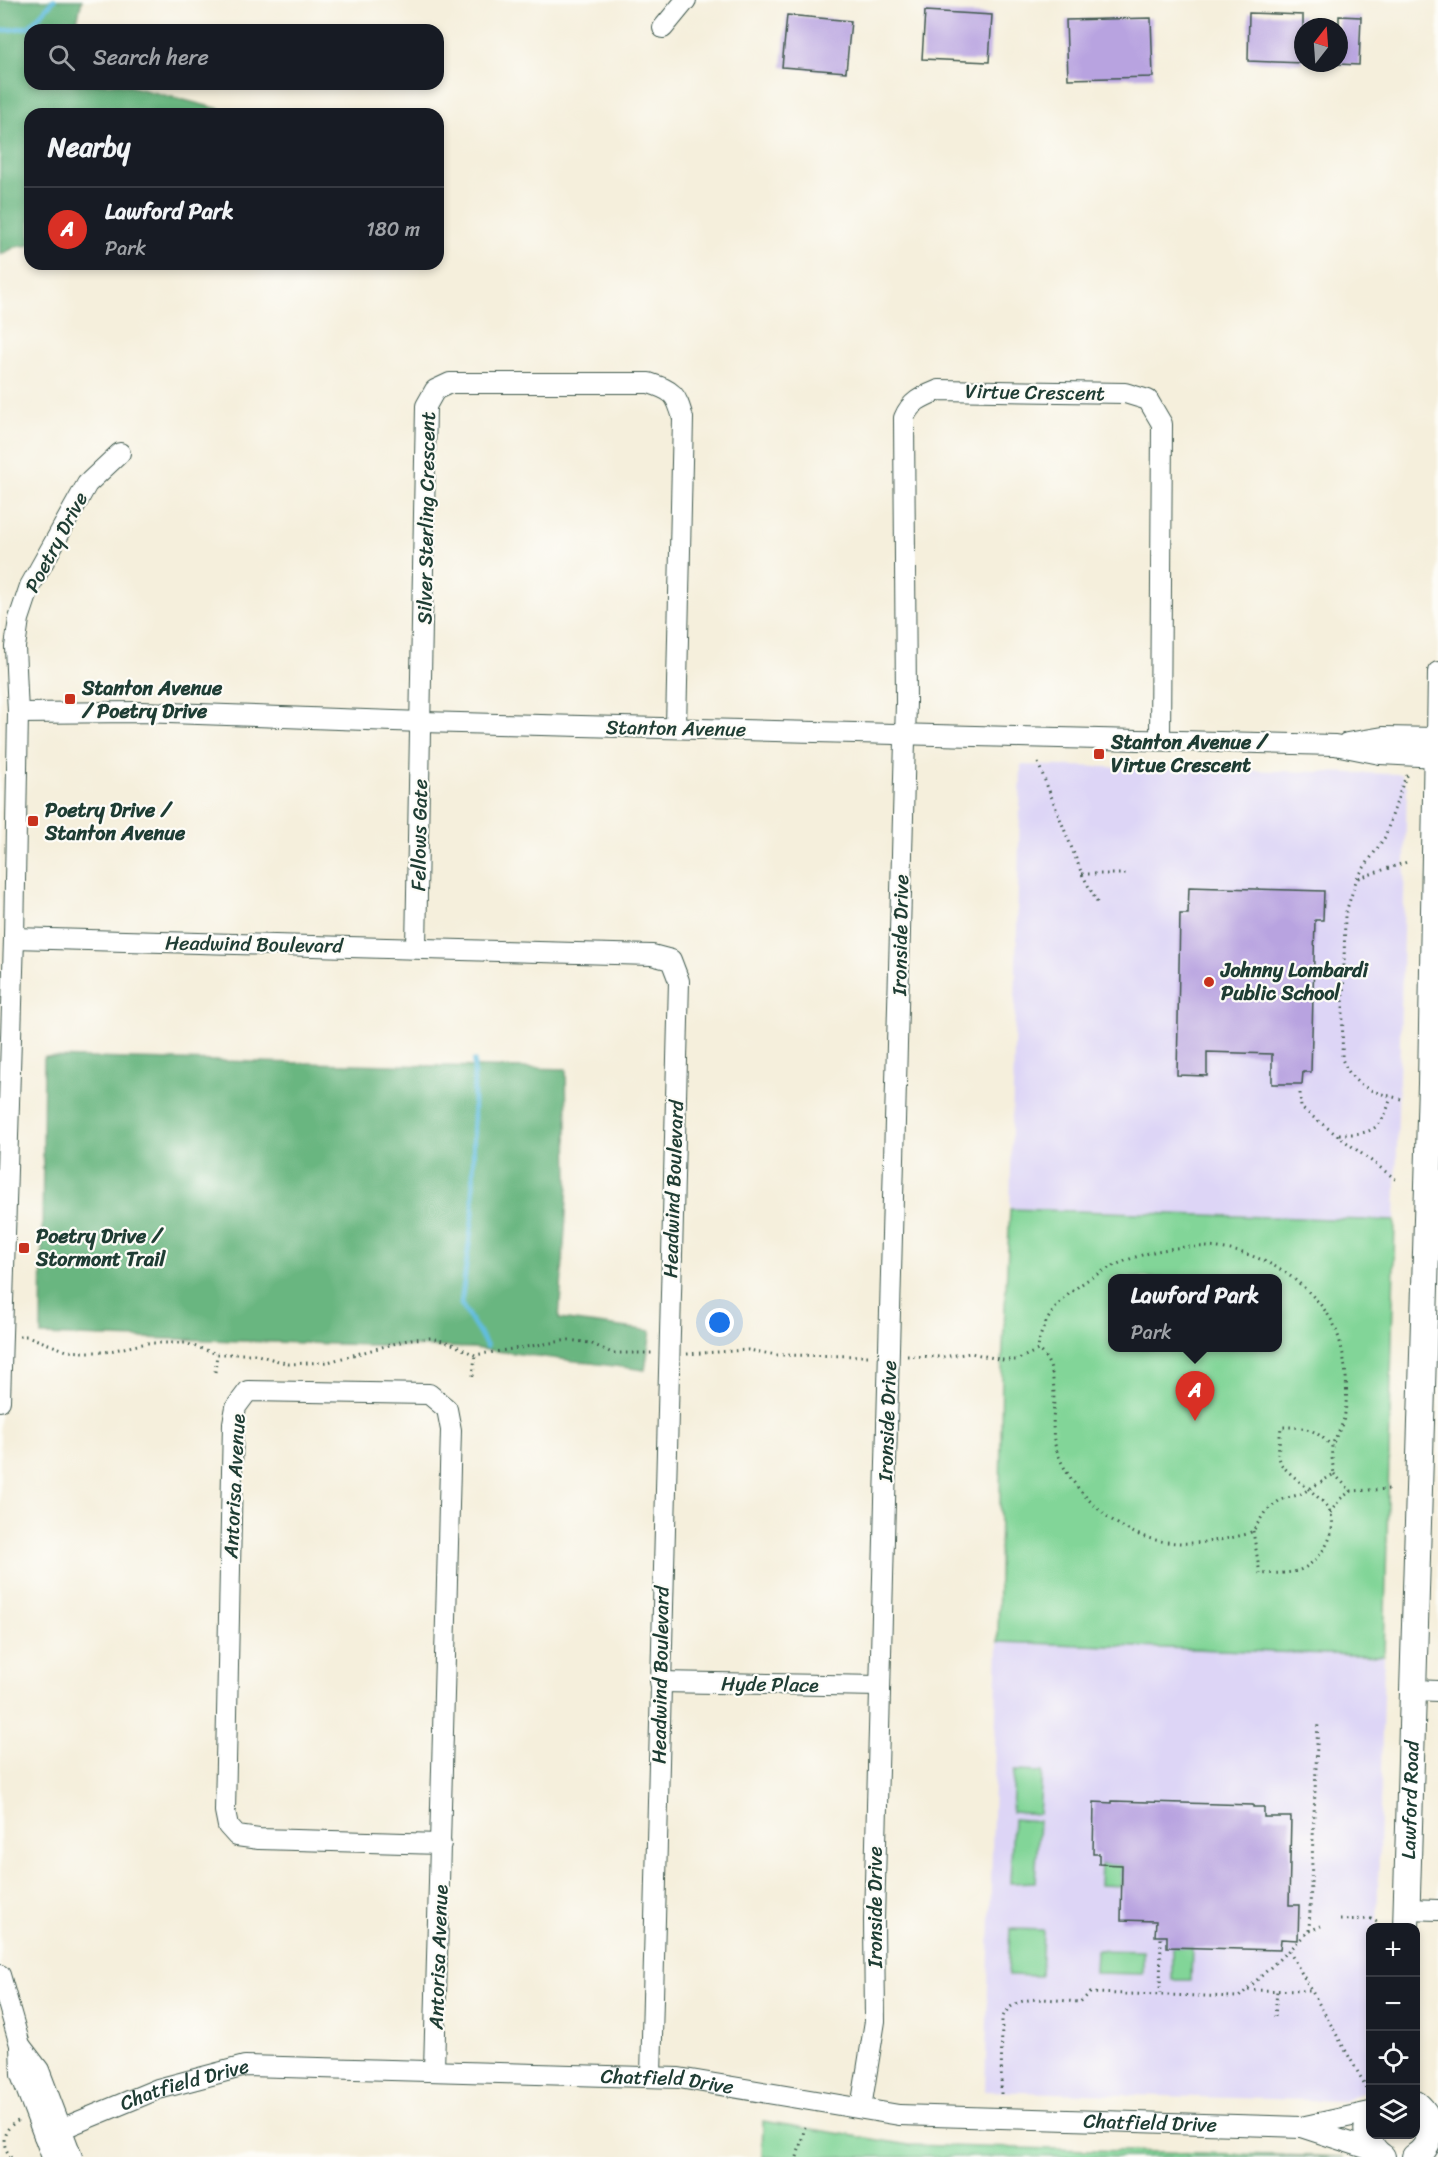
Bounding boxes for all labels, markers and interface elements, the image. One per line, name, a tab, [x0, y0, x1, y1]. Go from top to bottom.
north arrow	[1294, 18, 1348, 72]
search box	[24, 24, 444, 90]
text: Search here	[93, 38, 209, 77]
icon: search	[45, 41, 78, 74]
text: Nearby	[48, 124, 130, 170]
text: Lawford Park	[105, 192, 234, 231]
text: A	[61, 212, 74, 247]
text: 180 m	[366, 212, 420, 247]
text: Park	[105, 231, 146, 266]
street label: Virtue Crescent	[965, 374, 1106, 411]
street label: Silver Sterling Crescent	[407, 411, 446, 625]
street label: Poetry Drive	[15, 485, 98, 599]
place label: Stanton Avenue / Poetry Drive	[81, 671, 223, 729]
marker: Stanton Avenue / Poetry Drive	[63, 692, 77, 706]
street label: Stanton Avenue	[606, 710, 746, 747]
place label: Stanton Avenue / Virtue Crescent	[1110, 725, 1269, 783]
marker: Stanton Avenue / Virtue Crescent	[1092, 747, 1106, 761]
street label: Fellows Gate	[401, 778, 438, 892]
place label: Poetry Drive / Stanton Avenue	[44, 793, 186, 851]
marker: Poetry Drive / Stanton Avenue	[26, 814, 40, 828]
street label: Ironside Drive	[882, 874, 919, 997]
street label: Headwind Boulevard	[165, 925, 345, 964]
place label: Johnny Lombardi Public School	[1220, 953, 1369, 1011]
marker: Johnny Lombardi Public School	[1202, 975, 1216, 989]
street label: Headwind Boulevard	[653, 1098, 694, 1279]
place label: Poetry Drive / Stormont Trail	[35, 1219, 167, 1277]
marker: Poetry Drive / Stormont Trail	[17, 1241, 31, 1255]
popup	[1108, 1274, 1282, 1352]
text: Lawford Park	[1131, 1276, 1259, 1315]
your location	[705, 1308, 734, 1337]
text: Park	[1131, 1315, 1172, 1350]
street label: Ironside Drive	[868, 1360, 907, 1483]
pin: A	[1176, 1372, 1214, 1421]
street label: Antorisa Avenue	[213, 1412, 256, 1560]
street label: Headwind Boulevard	[641, 1584, 680, 1764]
street label: Hyde Place	[721, 1666, 819, 1703]
street label: Lawford Road	[1391, 1739, 1430, 1860]
street label: Ironside Drive	[858, 1846, 893, 1969]
street label: Antorisa Avenue	[418, 1884, 459, 2031]
map controls	[1366, 1923, 1420, 2139]
button: +	[1366, 1923, 1420, 1977]
button: −	[1366, 1977, 1420, 2031]
button: locate	[1366, 2031, 1420, 2085]
street label: Chatfield Drive	[114, 2049, 253, 2121]
street label: Chatfield Drive	[600, 2059, 736, 2105]
button: layers	[1366, 2085, 1420, 2139]
street label: Chatfield Drive	[1083, 2104, 1218, 2142]

